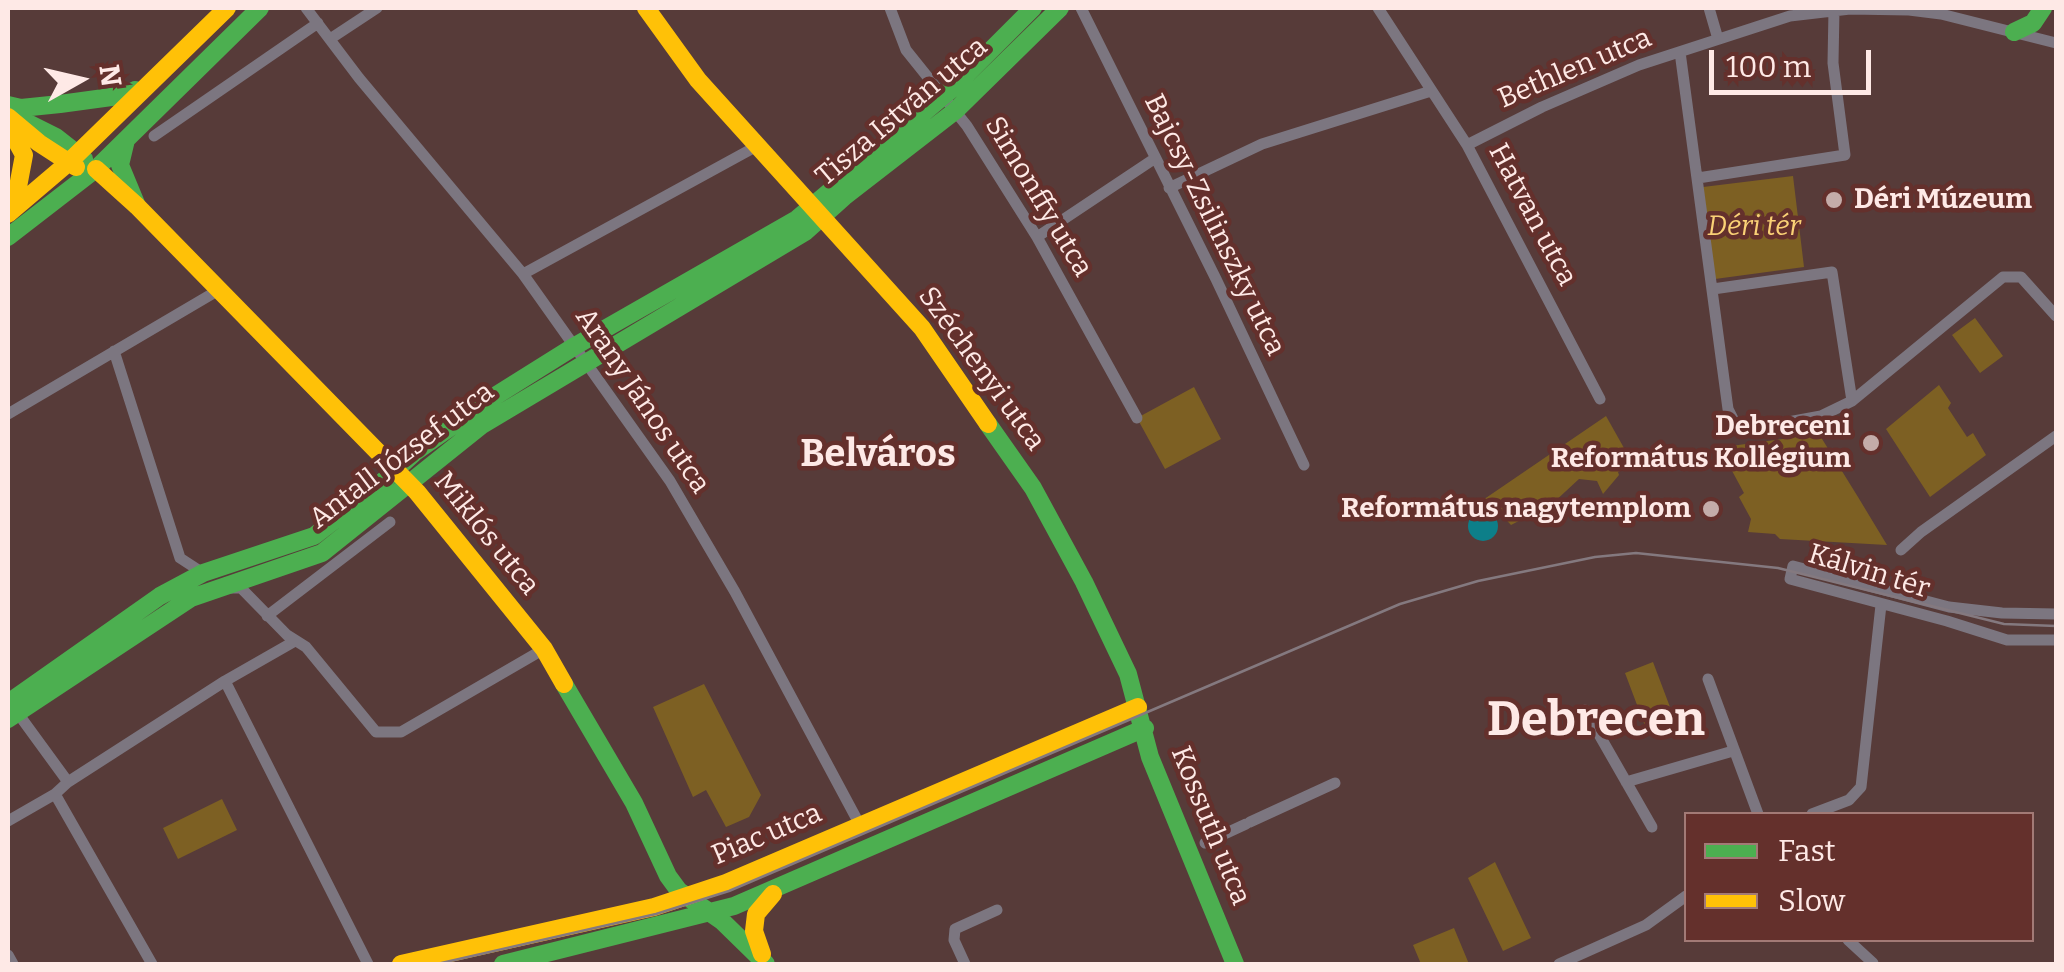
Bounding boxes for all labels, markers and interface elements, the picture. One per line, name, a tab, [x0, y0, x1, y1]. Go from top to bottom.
street label: Bethlen utca	[1493, 22, 1657, 116]
north arrow	[30, 30, 130, 130]
street label: Tisza István utca	[809, 30, 995, 194]
scale bar	[1714, 30, 1876, 92]
text: 100 m	[1726, 49, 1811, 85]
text: N	[92, 63, 128, 89]
street label: Bajcsy-Zsilinszky utca	[1136, 89, 1292, 361]
street label: Simonffy utca	[977, 111, 1099, 283]
street label: Hatvan utca	[1481, 138, 1583, 292]
place label: Déri Múzeum	[1854, 183, 2032, 217]
marker: Déri Múzeum	[1823, 189, 1845, 211]
park label: Déri tér	[1707, 210, 1801, 244]
street label: Széchenyi utca	[910, 281, 1052, 457]
street label: Arany János utca	[568, 302, 716, 500]
street label: Antall József utca	[303, 376, 501, 536]
place label: Debreceni Református Kollégium	[1551, 410, 1851, 476]
district label: Belváros	[800, 432, 956, 478]
marker: Debreceni Református Kollégium	[1860, 432, 1882, 454]
street label: Miklós utca	[426, 466, 546, 602]
place label: Református nagytemplom	[1341, 492, 1691, 526]
marker: Református nagytemplom	[1700, 498, 1722, 520]
street label: Kálvin tér	[1804, 538, 1934, 606]
district label: Debrecen	[1487, 693, 1705, 751]
street label: Kossuth utca	[1163, 742, 1257, 910]
street label: Piac utca	[707, 797, 827, 873]
legend	[1684, 812, 2034, 942]
text: Fast	[1778, 833, 1836, 869]
text: Slow	[1778, 883, 1845, 919]

